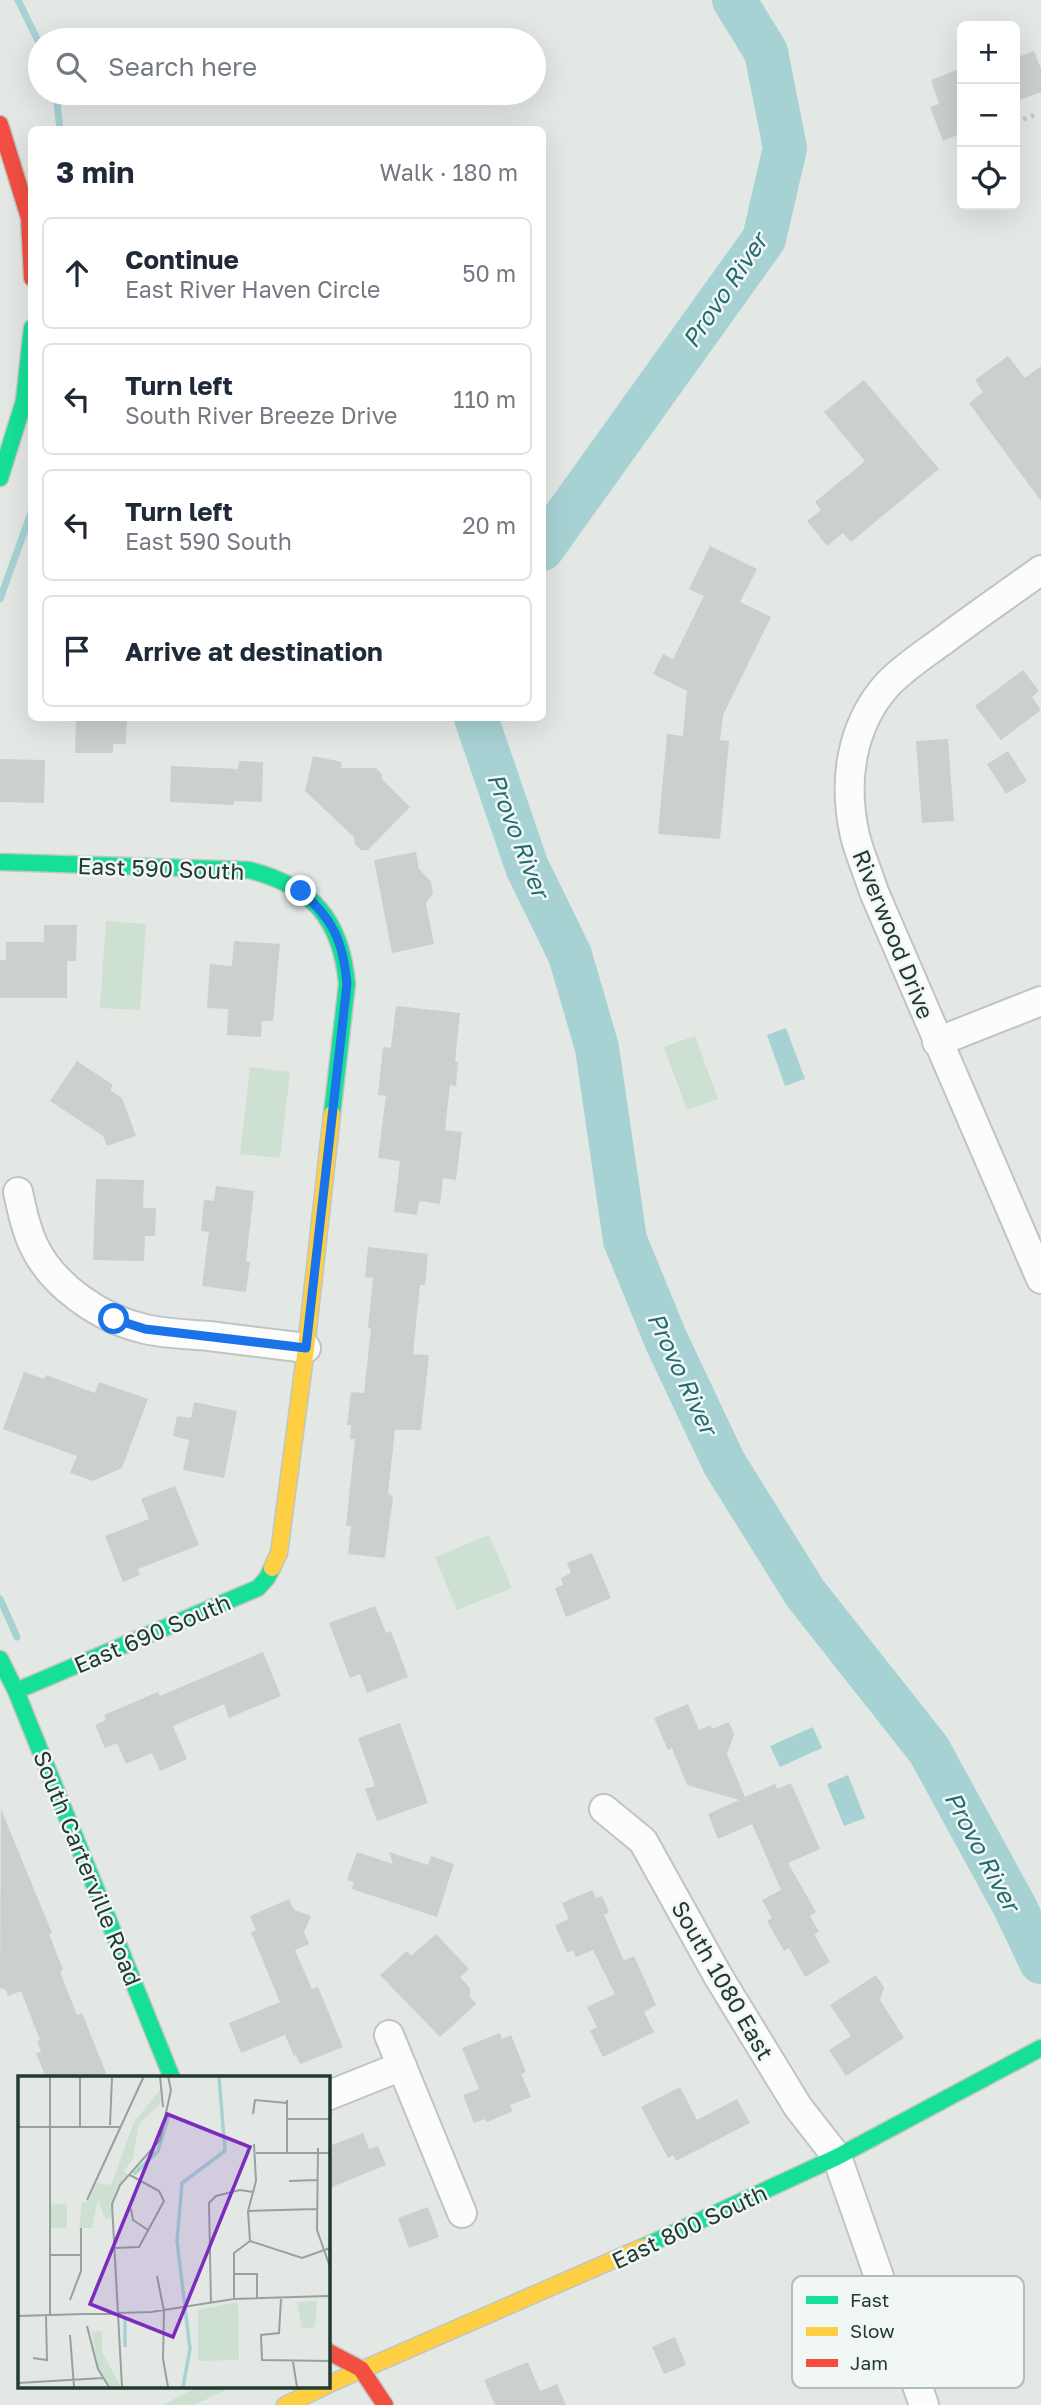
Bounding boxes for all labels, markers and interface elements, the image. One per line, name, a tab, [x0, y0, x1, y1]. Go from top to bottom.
map controls	[957, 21, 1020, 210]
button: +	[957, 21, 1020, 84]
search box	[28, 28, 546, 105]
icon: search	[52, 48, 90, 86]
text: Search here	[108, 51, 257, 82]
button: −	[957, 84, 1020, 147]
button: locate	[957, 147, 1020, 210]
text: 3 min	[56, 154, 134, 190]
text: Walk · 180 m	[380, 158, 518, 186]
water label: Provo River	[675, 225, 775, 352]
text: Continue	[125, 244, 239, 275]
icon: ahead	[58, 254, 96, 292]
text: 50 m	[462, 259, 516, 287]
text: East River Haven Circle	[125, 275, 380, 303]
text: Turn left	[125, 370, 233, 401]
icon: left	[58, 380, 96, 418]
text: 110 m	[453, 385, 516, 413]
text: South River Breeze Drive	[125, 401, 397, 429]
text: Turn left	[125, 496, 233, 527]
icon: left	[58, 506, 96, 544]
text: 20 m	[462, 511, 516, 539]
text: East 590 South	[125, 527, 292, 555]
icon: arrive	[58, 632, 96, 670]
text: Arrive at destination	[125, 636, 383, 667]
water label: Provo River	[482, 769, 557, 905]
street label: Riverwood Drive	[847, 845, 941, 1023]
street label: East 590 South	[77, 851, 245, 885]
route end	[285, 875, 316, 906]
route start	[98, 1303, 129, 1334]
water label: Provo River	[642, 1307, 725, 1442]
street label: East 690 South	[69, 1587, 235, 1679]
street label: South Carterville Road	[28, 1746, 148, 1990]
water label: Provo River	[939, 1786, 1028, 1919]
street label: South 1080 East	[666, 1895, 780, 2065]
inset map	[18, 2076, 329, 2388]
street label: East 800 South	[607, 2178, 771, 2274]
legend	[792, 2276, 1024, 2388]
text: Fast	[850, 2288, 889, 2311]
text: Slow	[850, 2319, 895, 2342]
text: Jam	[850, 2351, 888, 2374]

